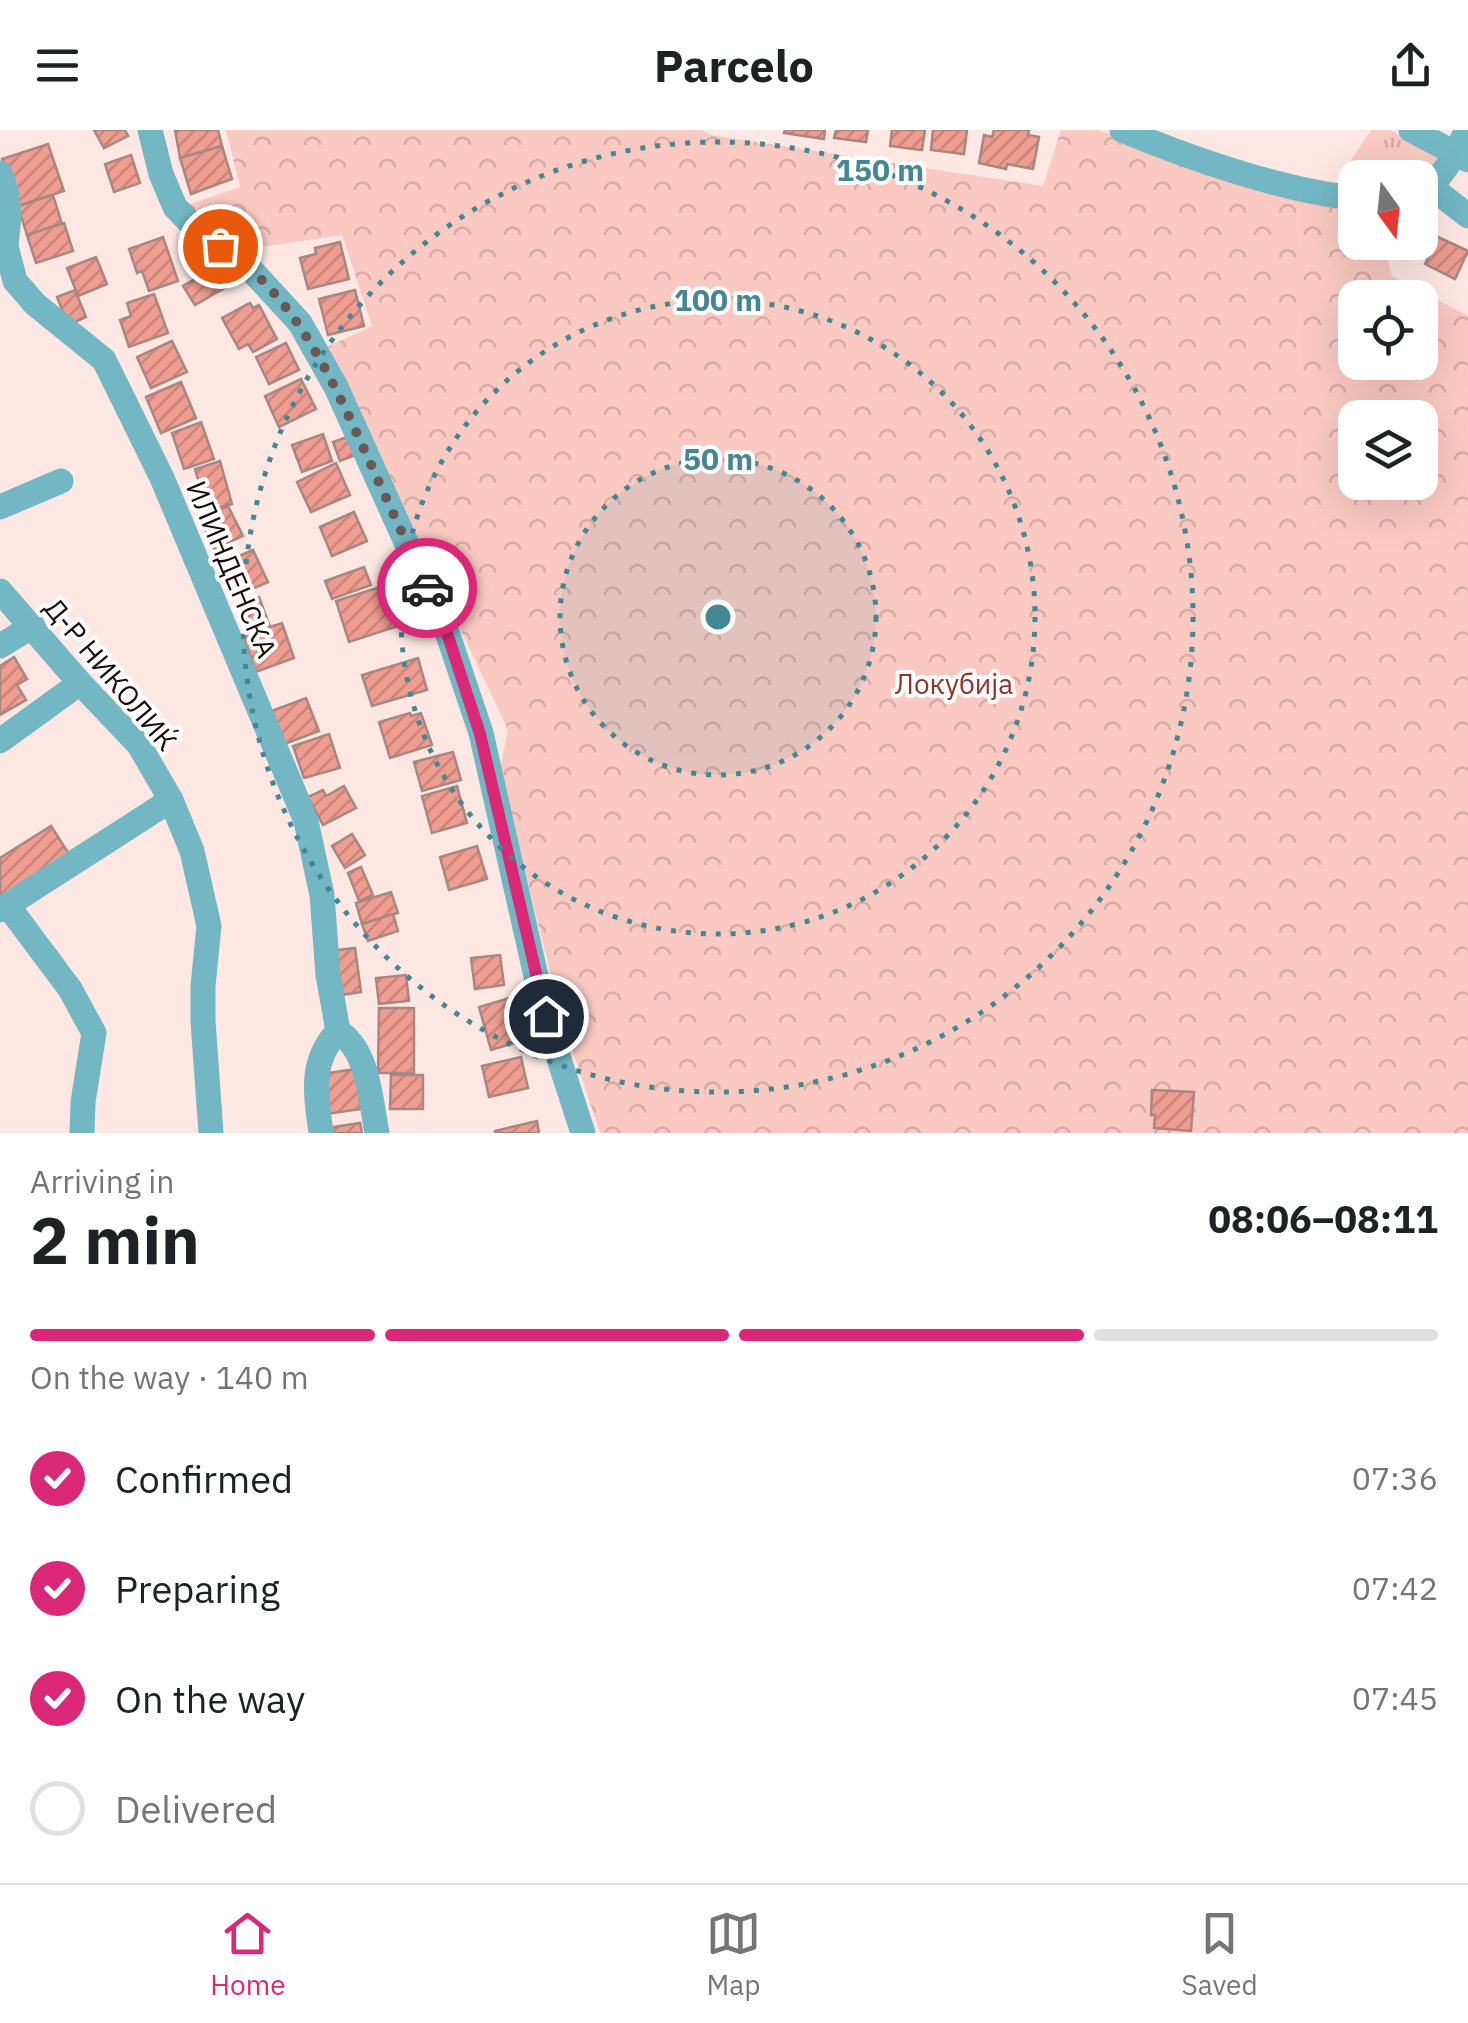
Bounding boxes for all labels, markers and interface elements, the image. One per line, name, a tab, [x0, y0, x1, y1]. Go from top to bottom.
text: Parcelo	[654, 36, 814, 94]
icon: menu	[30, 38, 85, 93]
icon: share	[1383, 38, 1438, 93]
text: 150 m	[836, 150, 924, 189]
north arrow	[1338, 160, 1438, 260]
map controls	[1338, 160, 1438, 500]
pin	[178, 204, 263, 289]
icon: bag	[193, 219, 248, 274]
text: 100 m	[674, 280, 762, 319]
button: locate	[1338, 280, 1438, 380]
button: layers	[1338, 400, 1438, 500]
text: 50 m	[683, 439, 753, 478]
street label: ИЛИНДЕНСКА	[178, 475, 286, 663]
courier	[377, 538, 477, 638]
icon: car	[400, 561, 455, 616]
street label: Д-Р НИКОЛИЌ	[36, 590, 186, 758]
centre of rings	[700, 599, 736, 635]
park label: Локубија	[895, 665, 1013, 702]
pin	[504, 974, 589, 1059]
icon: home	[519, 989, 574, 1044]
text: Arriving in	[30, 1160, 175, 1202]
text: 08:06–08:11	[1208, 1194, 1438, 1243]
text: 2 min	[30, 1197, 200, 1282]
text: On the way · 140 m	[30, 1356, 309, 1398]
icon: check	[30, 1451, 85, 1506]
text: Confirmed	[115, 1454, 293, 1503]
text: 07:36	[1352, 1457, 1438, 1499]
icon: check	[30, 1561, 85, 1616]
text: Preparing	[115, 1564, 280, 1613]
text: 07:42	[1352, 1567, 1438, 1609]
icon: check	[30, 1671, 85, 1726]
text: On the way	[115, 1674, 305, 1723]
text: 07:45	[1352, 1677, 1438, 1719]
text: Delivered	[115, 1784, 277, 1833]
tab: Home	[210, 1906, 286, 2003]
tab: Map	[706, 1906, 761, 2003]
tab: Saved	[1182, 1906, 1258, 2003]

